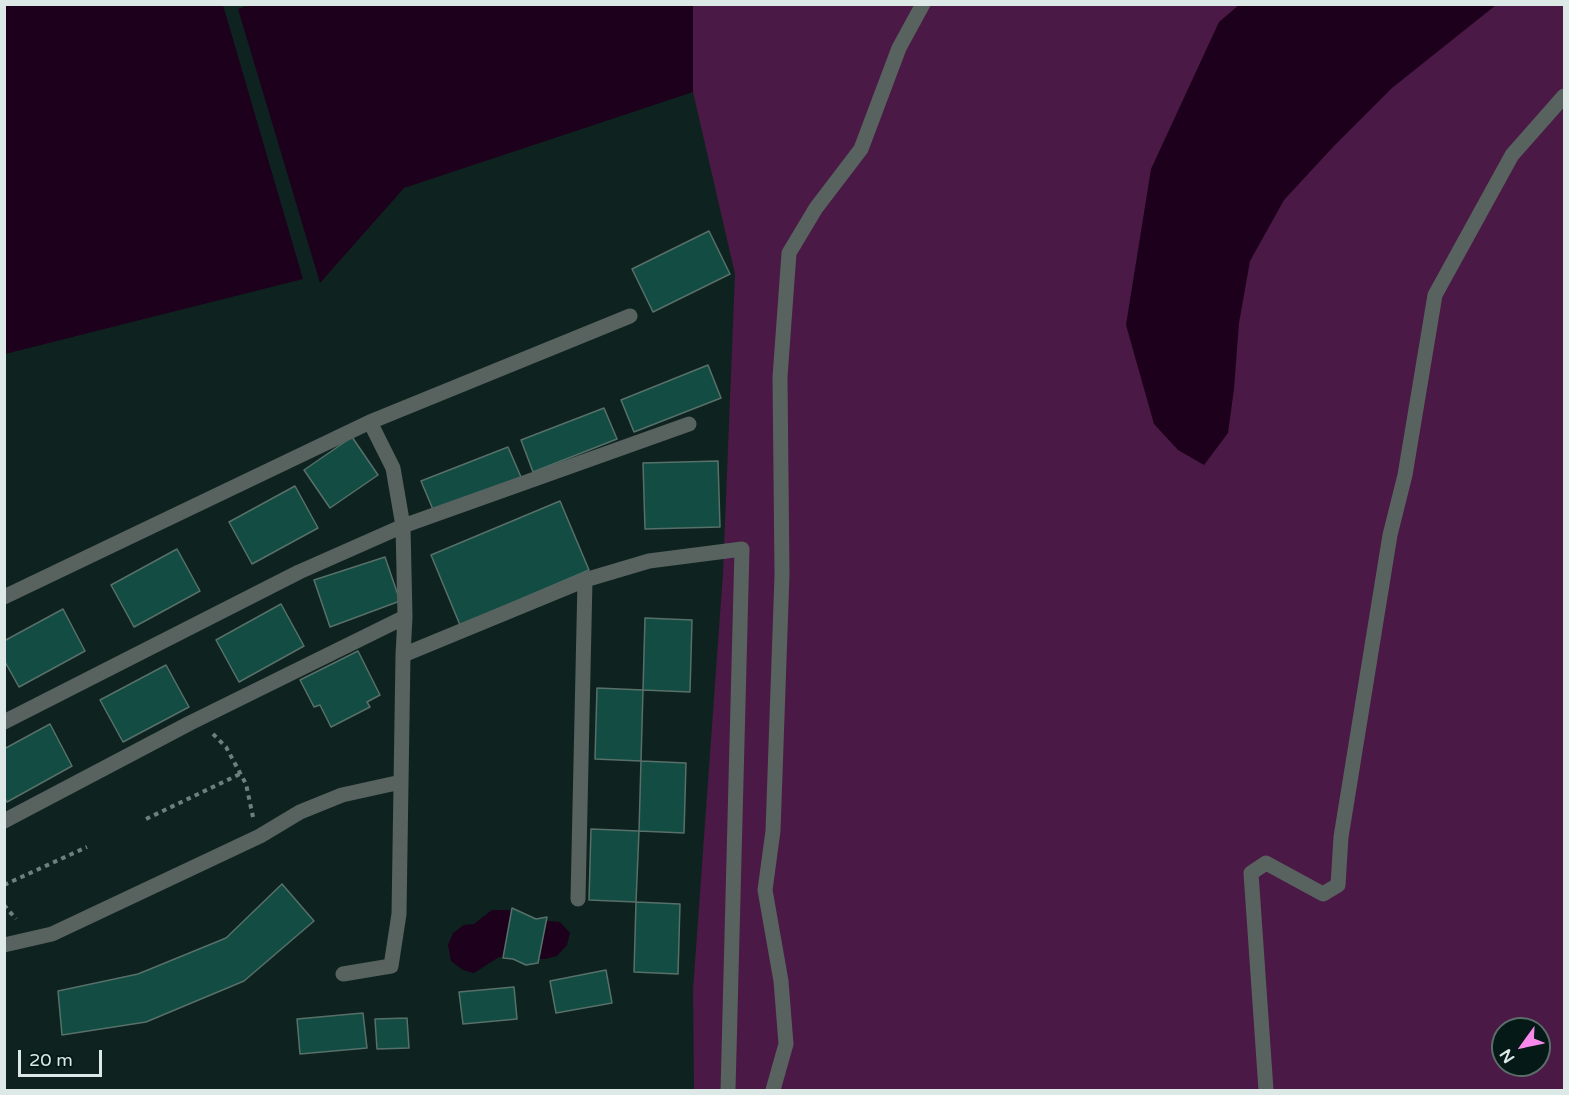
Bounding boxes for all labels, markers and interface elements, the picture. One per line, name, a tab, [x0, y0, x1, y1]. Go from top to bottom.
north arrow	[1491, 1017, 1551, 1077]
scale bar	[21, 1038, 105, 1076]
text: N	[1496, 1045, 1519, 1067]
text: 20 m	[29, 1049, 73, 1071]

